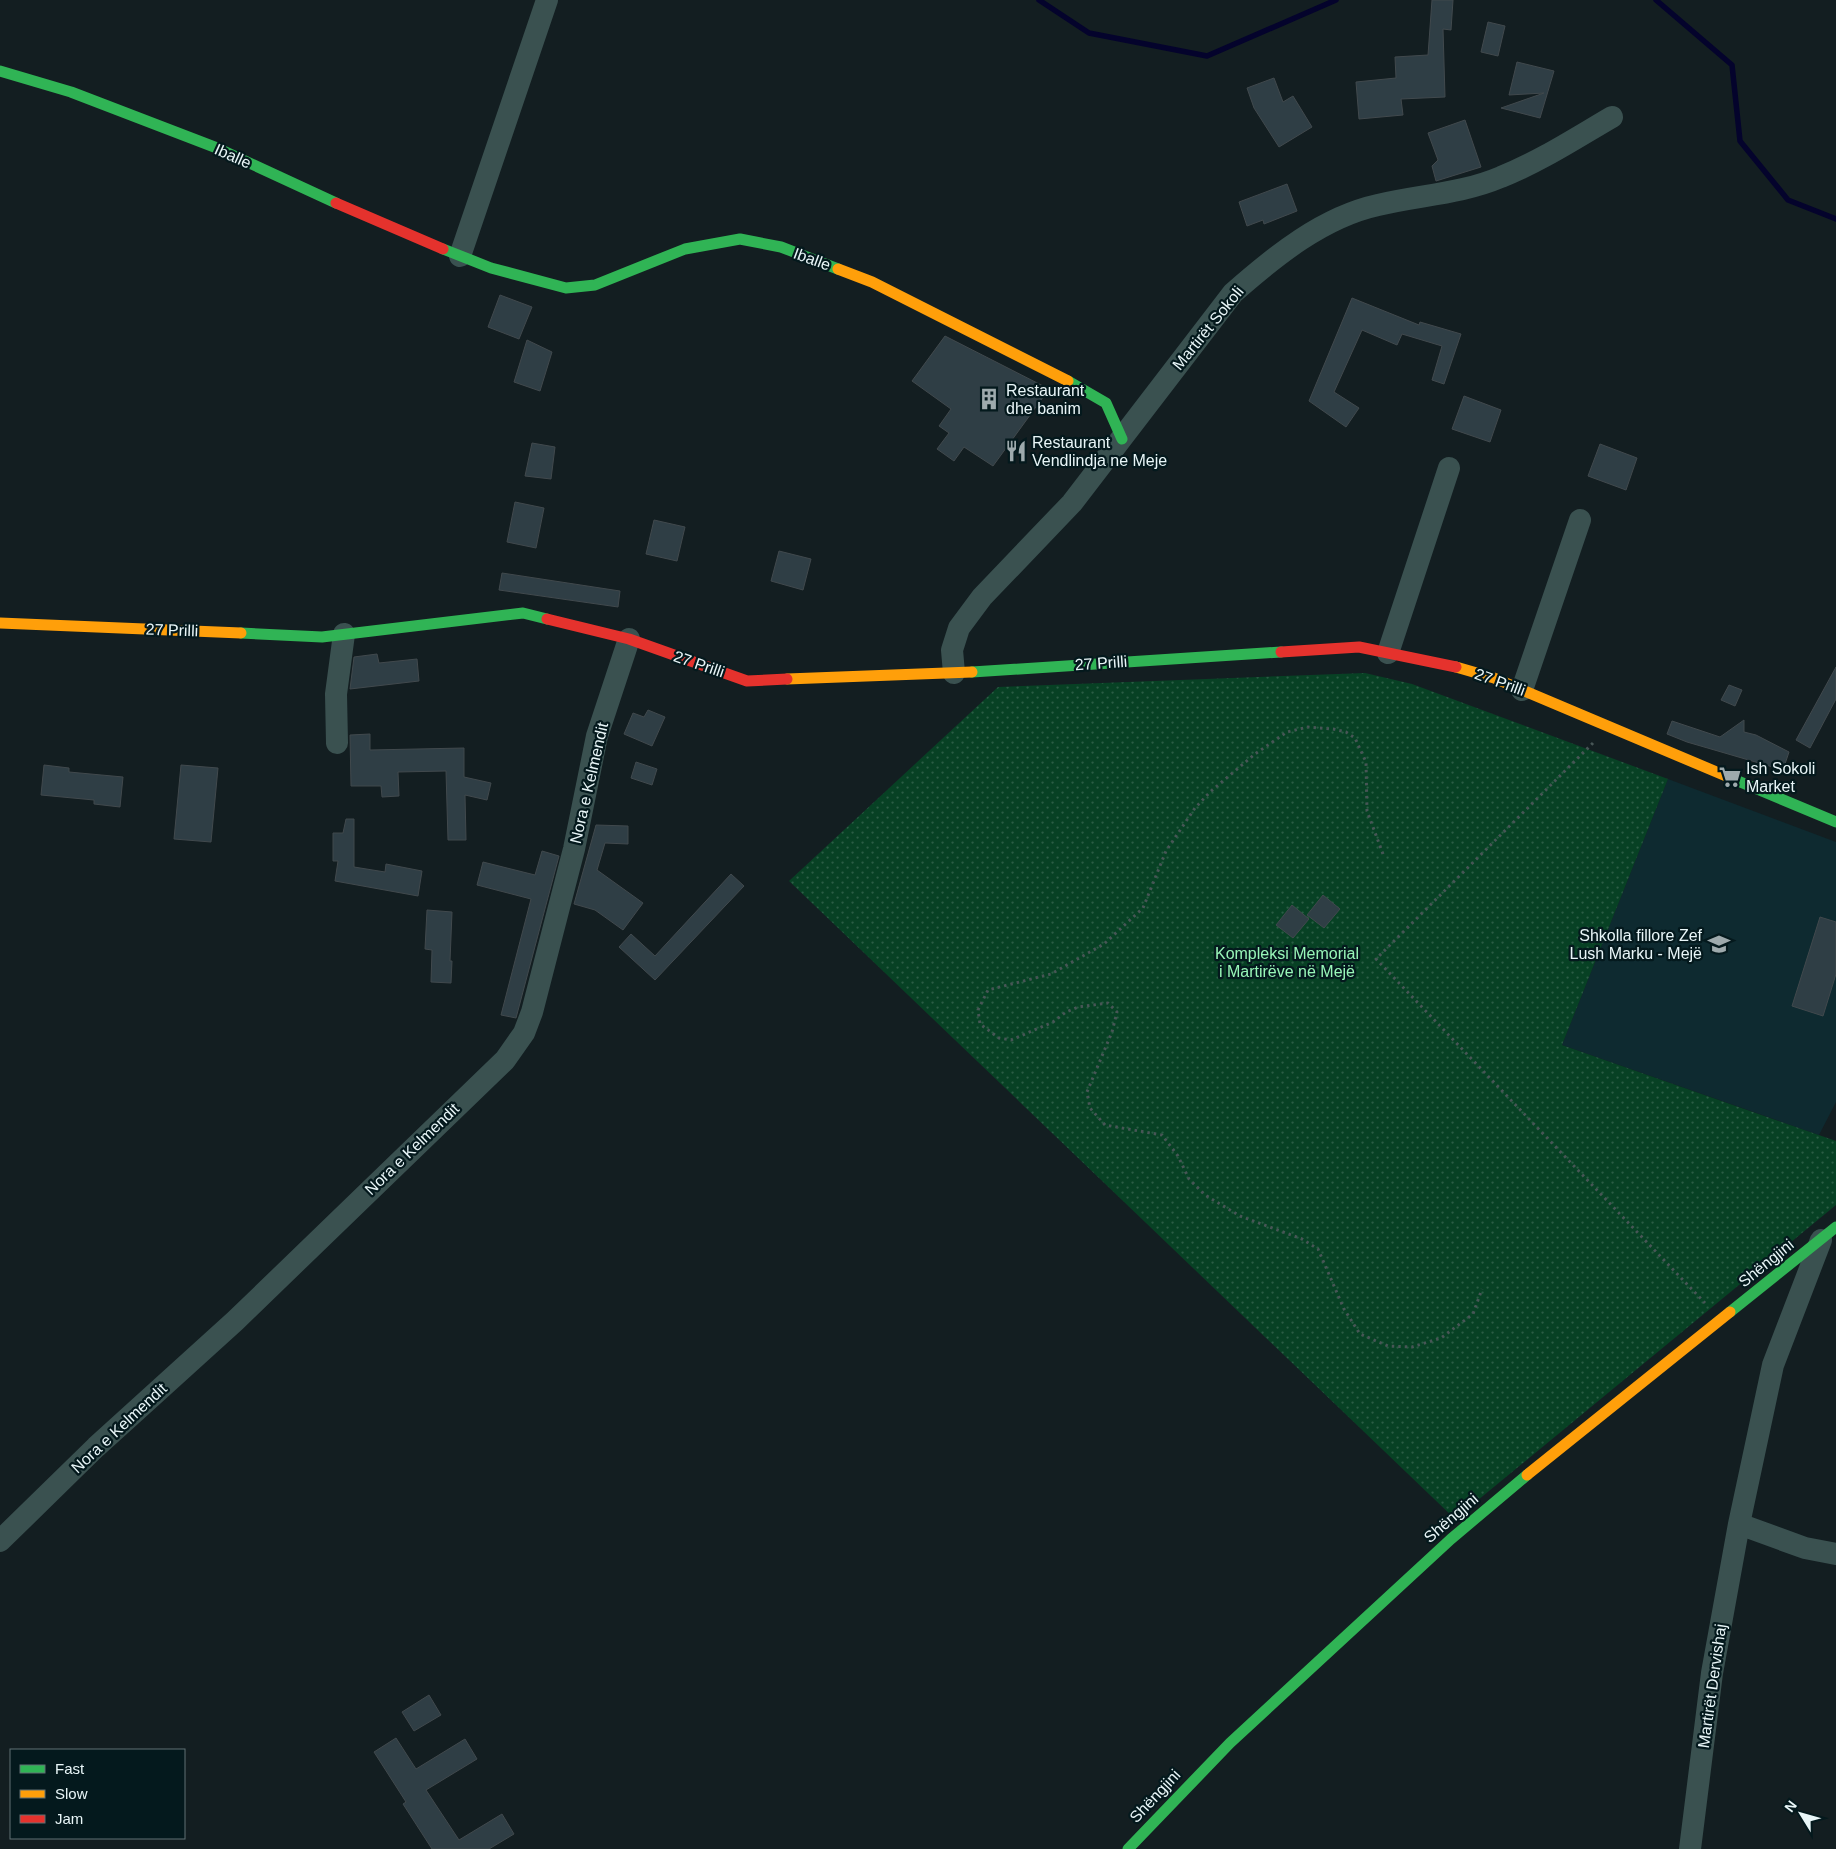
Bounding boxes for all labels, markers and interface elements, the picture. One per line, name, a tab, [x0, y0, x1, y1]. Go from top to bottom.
street label: Iballe	[212, 140, 254, 172]
street label: Iballe	[791, 244, 833, 274]
street label: Martirët Sokoli	[1169, 283, 1247, 373]
place label: Restaurant dhe banim	[1006, 382, 1085, 417]
building icon: Restaurant dhe banim	[976, 386, 1002, 412]
place label: Restaurant Vendlindja ne Meje	[1032, 434, 1167, 469]
restaurant icon: Restaurant Vendlindja ne Meje	[1003, 438, 1029, 464]
street label: 27 Prilli	[145, 621, 199, 639]
street label: 27 Prilli	[671, 647, 727, 681]
street label: 27 Prilli	[1074, 653, 1128, 673]
street label: 27 Prilli	[1472, 665, 1528, 699]
street label: Nora e Kelmendit	[567, 720, 611, 845]
place label: Ish Sokoli Market	[1746, 760, 1815, 795]
supermarket icon: Ish Sokoli Market	[1717, 764, 1743, 790]
place label: Shkolla fillore Zef Lush Marku - Mejë	[1570, 927, 1703, 962]
school or university icon: Shkolla fillore Zef Lush Marku - Mejë	[1706, 931, 1732, 957]
park label: Kompleksi Memorial i Martirëve në Mejë	[1215, 945, 1359, 980]
street label: Nora e Kelmendit	[362, 1100, 463, 1198]
street label: Shëngjini	[1735, 1236, 1797, 1290]
street label: Nora e Kelmendit	[68, 1379, 170, 1476]
street label: Shëngjini	[1421, 1490, 1481, 1546]
street label: Martirët Dervishaj	[1695, 1623, 1729, 1749]
legend	[10, 1749, 185, 1839]
text: Fast	[55, 1760, 85, 1777]
street label: Shëngjini	[1126, 1766, 1184, 1826]
text: Slow	[55, 1785, 88, 1802]
north arrow	[1776, 1789, 1826, 1839]
text: N	[1781, 1797, 1800, 1815]
text: Jam	[55, 1810, 83, 1827]

